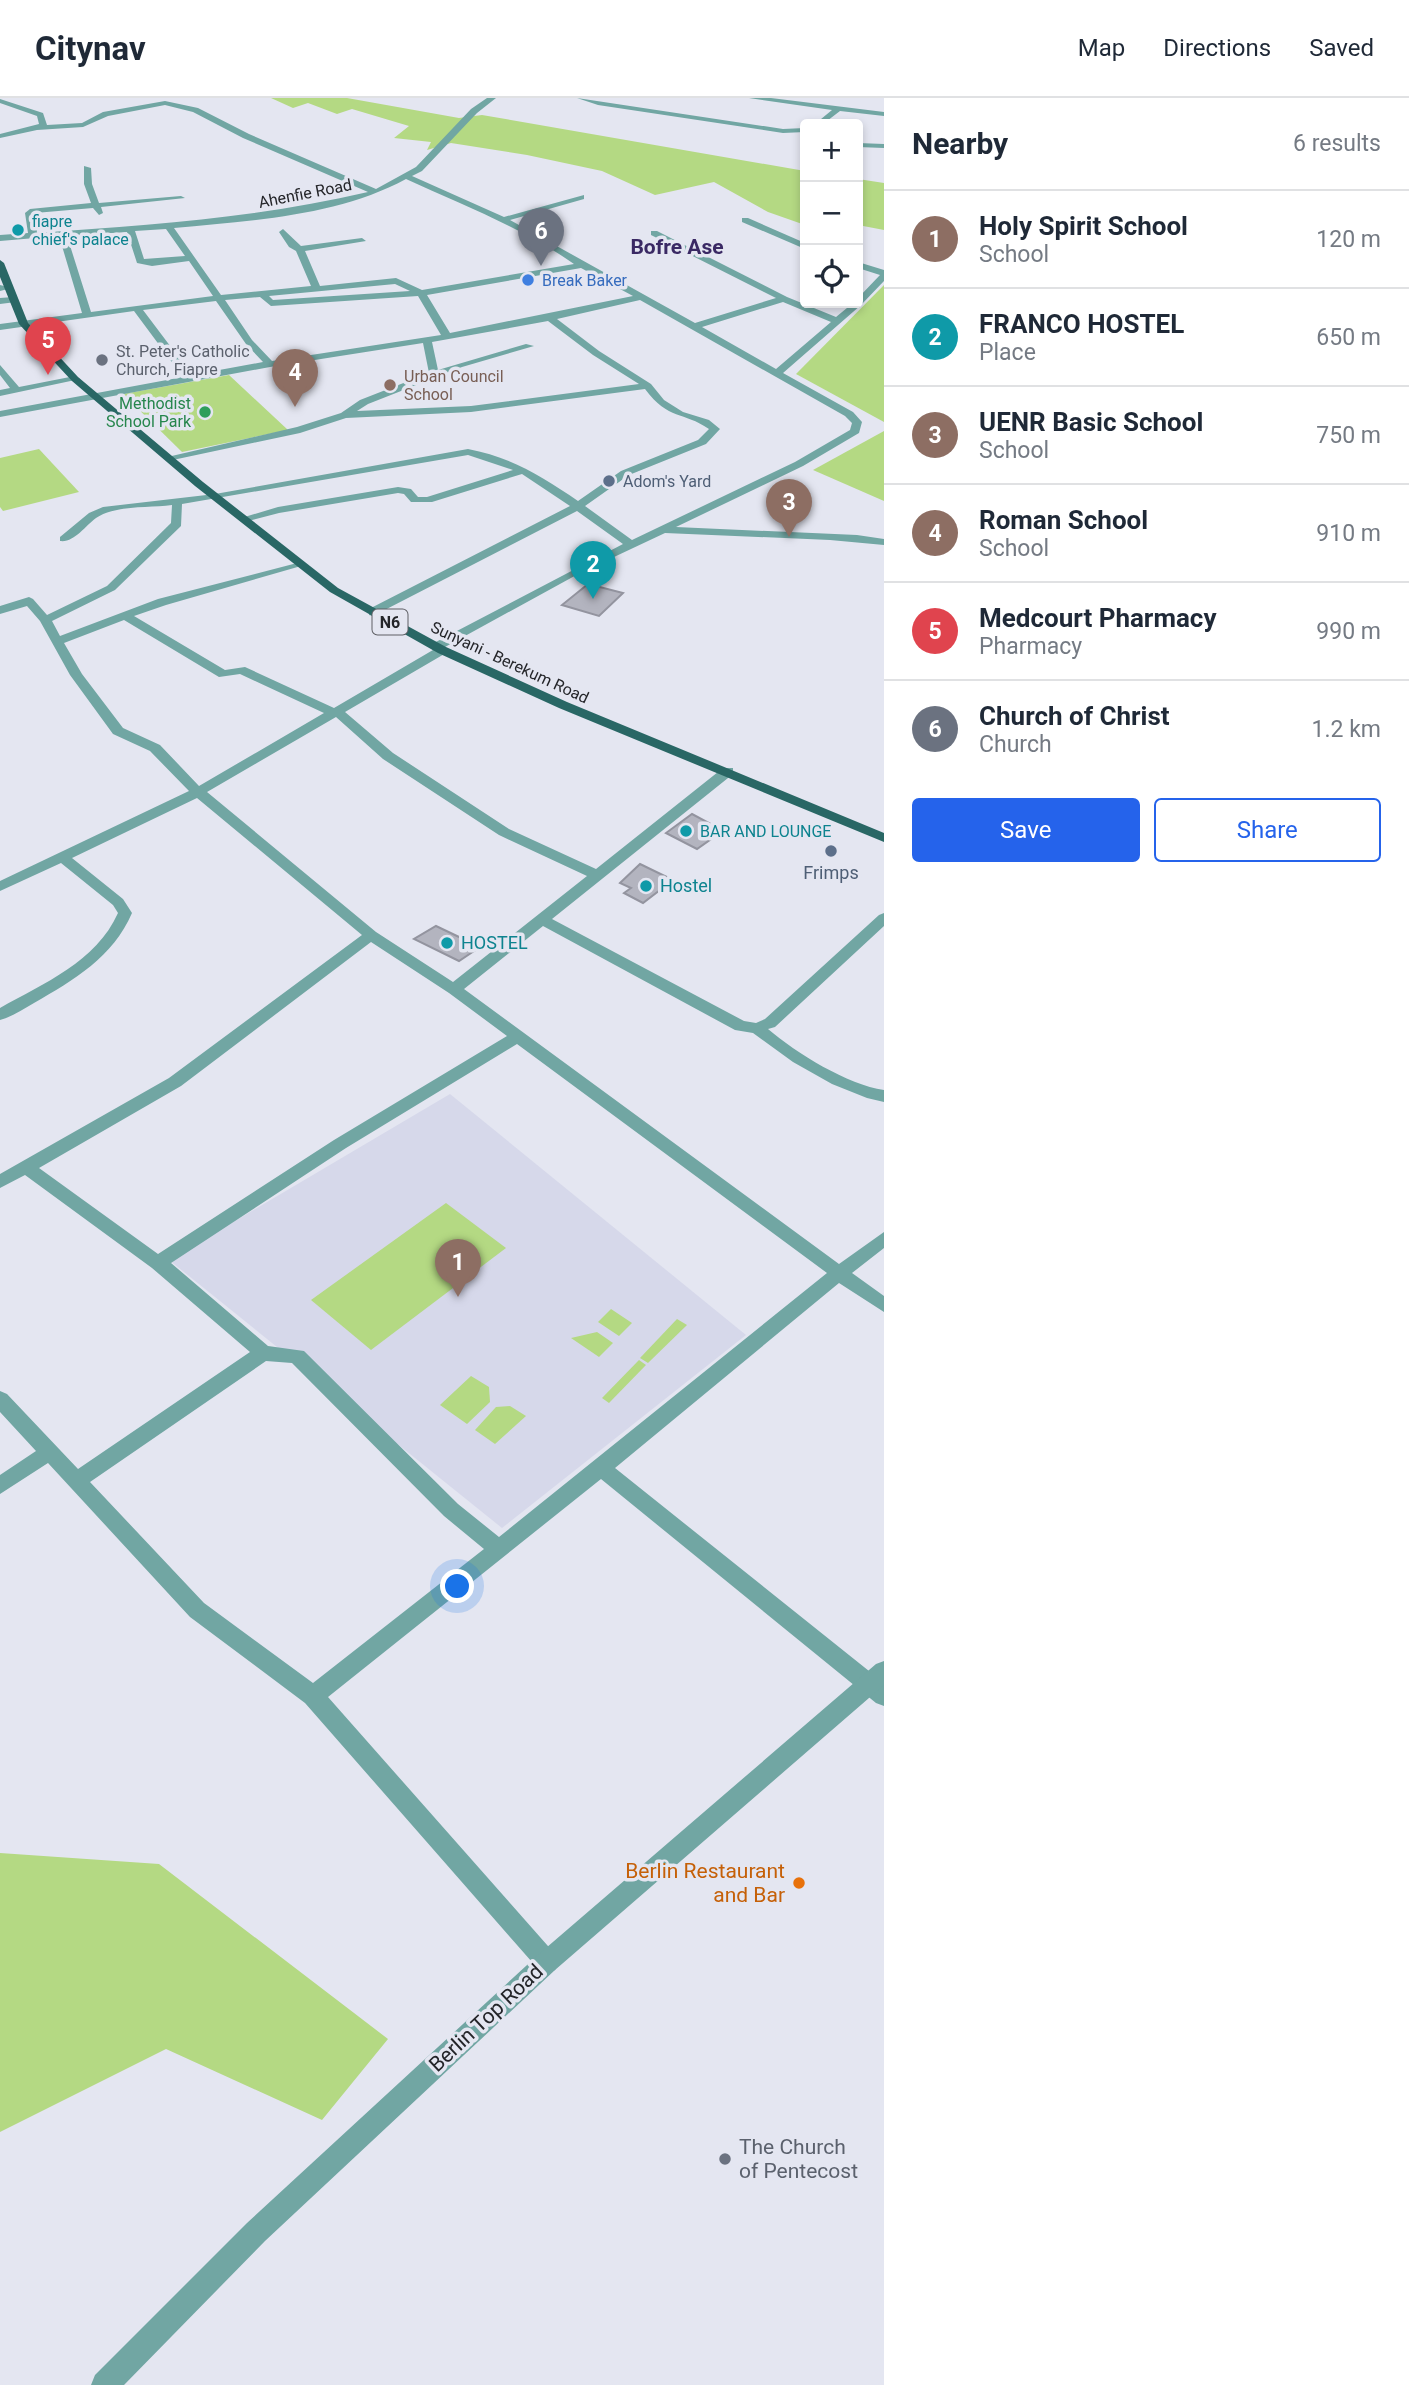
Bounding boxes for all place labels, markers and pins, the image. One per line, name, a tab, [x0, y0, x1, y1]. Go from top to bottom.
pin: 6	[518, 208, 564, 266]
place label: fiapre chief's palace	[32, 212, 129, 249]
marker: fiapre chief's palace	[10, 222, 26, 238]
place label: Break Baker	[542, 271, 628, 290]
marker: Break Baker	[520, 272, 536, 288]
pin: 5	[25, 317, 71, 375]
place label: St. Peter's Catholic Church, Fiapre	[116, 342, 250, 379]
pin: 4	[272, 349, 318, 407]
marker: St. Peter's Catholic Church, Fiapre	[94, 352, 110, 368]
place label: Urban Council School	[404, 367, 504, 404]
marker: Urban Council School	[382, 377, 398, 393]
place label: Methodist School Park	[106, 394, 192, 431]
marker: Methodist School Park	[197, 404, 213, 420]
place label: Adom's Yard	[623, 472, 711, 491]
marker: Adom's Yard	[601, 473, 617, 489]
pin: 3	[766, 479, 812, 537]
pin: 2	[570, 541, 616, 599]
place label: BAR AND LOUNGE	[700, 822, 831, 841]
marker: BAR AND LOUNGE	[678, 823, 694, 839]
marker: Frimps	[823, 843, 839, 859]
place label: Frimps	[803, 862, 859, 883]
place label: Hostel	[660, 875, 712, 896]
marker: Hostel	[638, 878, 654, 894]
place label: HOSTEL	[461, 932, 528, 953]
marker: HOSTEL	[439, 935, 455, 951]
pin: 1	[435, 1239, 481, 1297]
place label: Berlin Restaurant and Bar	[625, 1859, 785, 1907]
marker: Berlin Restaurant and Bar	[791, 1875, 807, 1891]
place label: The Church of Pentecost	[739, 2135, 858, 2183]
marker: The Church of Pentecost	[717, 2151, 733, 2167]

